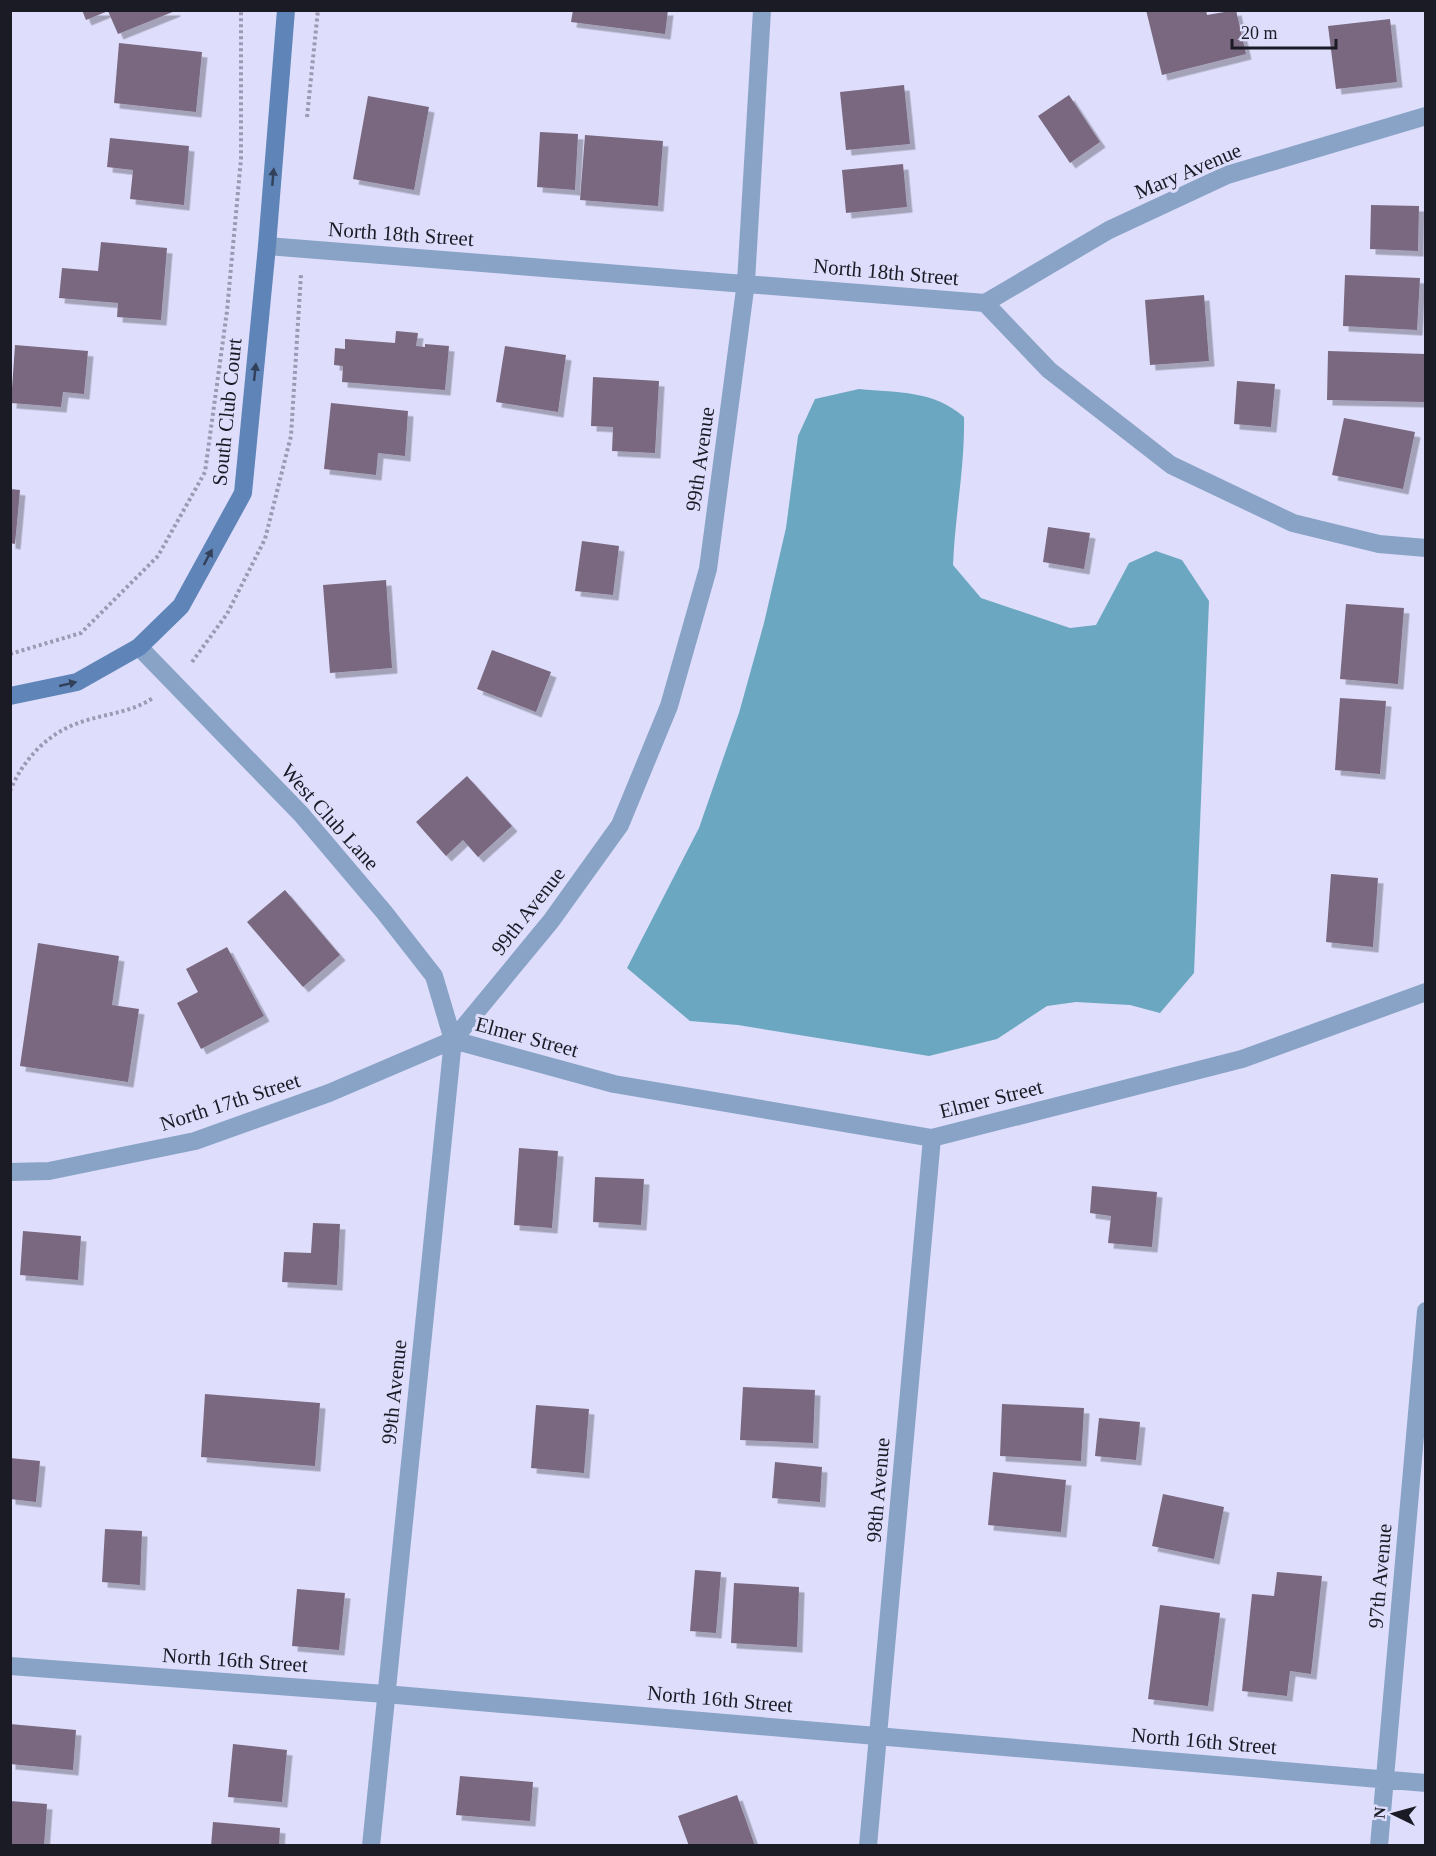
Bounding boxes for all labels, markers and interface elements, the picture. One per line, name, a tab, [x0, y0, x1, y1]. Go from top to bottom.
scale bar	[1232, 12, 1336, 50]
text: 20 m	[1241, 23, 1278, 43]
street label: Mary Avenue	[1131, 138, 1245, 204]
one-way arrow	[268, 168, 278, 187]
street label: North 18th Street	[327, 217, 475, 251]
street label: North 18th Street	[812, 254, 960, 290]
street label: South Club Court	[207, 337, 247, 487]
one-way arrow	[250, 362, 260, 381]
street label: 99th Avenue	[681, 405, 719, 513]
one-way arrow	[203, 548, 213, 565]
one-way arrow	[58, 678, 77, 688]
street label: West Club Lane	[276, 759, 384, 875]
street label: 99th Avenue	[486, 862, 570, 960]
street label: Elmer Street	[473, 1012, 581, 1062]
street label: North 17th Street	[157, 1068, 303, 1136]
street label: Elmer Street	[937, 1075, 1045, 1123]
street label: 99th Avenue	[377, 1338, 411, 1446]
street label: 98th Avenue	[861, 1437, 895, 1543]
street label: 97th Avenue	[1363, 1523, 1397, 1629]
street label: North 16th Street	[161, 1643, 309, 1677]
street label: North 16th Street	[646, 1681, 794, 1717]
street label: North 16th Street	[1130, 1723, 1278, 1759]
north arrow	[1364, 1784, 1424, 1844]
text: N	[1371, 1806, 1389, 1819]

